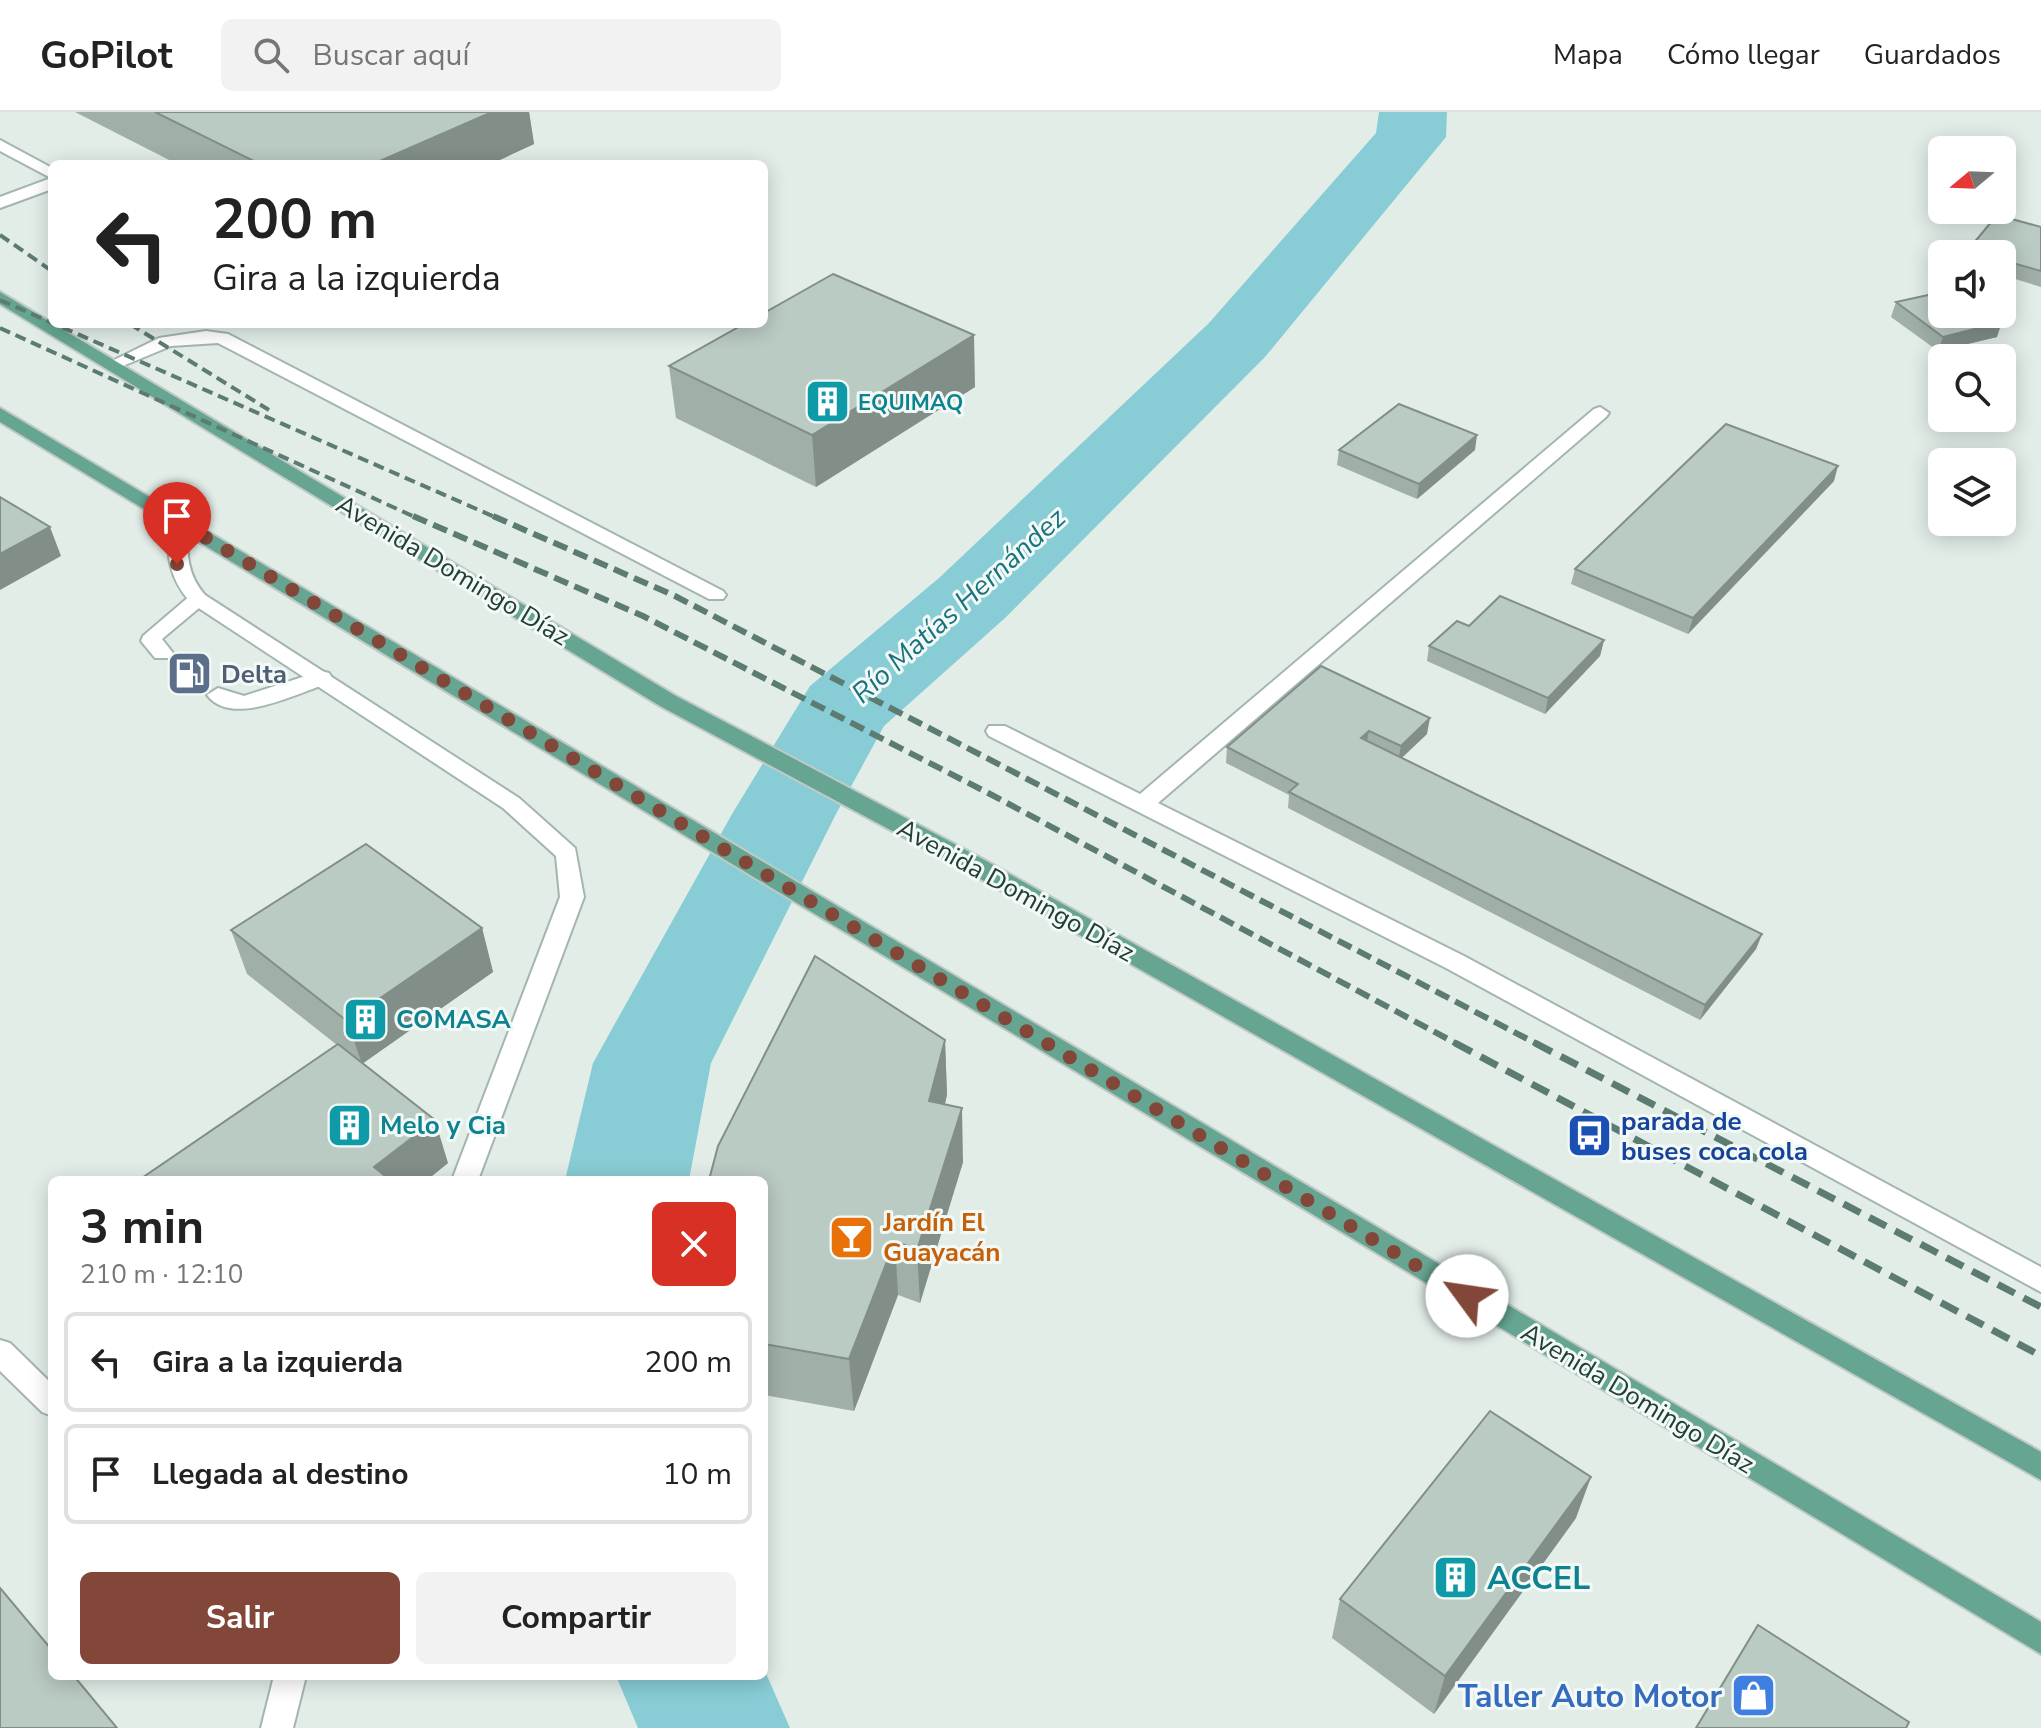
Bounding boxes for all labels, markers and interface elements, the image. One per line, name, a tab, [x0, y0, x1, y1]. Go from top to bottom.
search box	[221, 19, 781, 91]
text: GoPilot	[40, 30, 173, 81]
icon: search	[249, 33, 293, 77]
text: Buscar aquí	[313, 35, 469, 76]
text: Mapa	[1553, 36, 1623, 74]
text: Cómo llegar	[1667, 36, 1820, 74]
text: Guardados	[1864, 36, 2001, 74]
north arrow	[1928, 136, 2016, 224]
map controls	[1928, 136, 2016, 536]
text: 200 m	[212, 181, 377, 258]
icon: left	[80, 192, 184, 296]
button: sound	[1928, 240, 2016, 328]
text: Gira a la izquierda	[212, 254, 501, 303]
button: search	[1928, 344, 2016, 432]
building icon: EQUIMAQ	[803, 378, 851, 426]
place label: EQUIMAQ	[858, 388, 963, 418]
button: layers	[1928, 448, 2016, 536]
pin	[143, 482, 211, 564]
street label: Avenida Domingo Díaz	[330, 487, 576, 654]
icon: arrive	[155, 494, 199, 538]
water label: Río Matías Hernández	[844, 499, 1074, 712]
fuel station icon: Delta	[166, 650, 214, 698]
place label: Delta	[221, 657, 287, 692]
street label: Avenida Domingo Díaz	[891, 811, 1141, 970]
building icon: COMASA	[341, 995, 389, 1043]
place label: COMASA	[396, 1002, 511, 1037]
building icon: Melo y Cia	[325, 1101, 373, 1149]
place label: parada de buses coca cola	[1621, 1104, 1808, 1169]
place label: Melo y Cia	[380, 1108, 506, 1143]
bus stop icon: parada de buses coca cola	[1566, 1112, 1614, 1160]
text: 3 min	[80, 1194, 204, 1260]
button: close	[652, 1202, 736, 1286]
place label: Jardín El Guayacán	[882, 1205, 1001, 1270]
bar icon: Jardín El Guayacán	[828, 1213, 876, 1261]
position arrow	[1425, 1254, 1509, 1338]
text: 210 m · 12:10	[80, 1257, 243, 1292]
street label: Avenida Domingo Díaz	[1515, 1315, 1761, 1482]
icon: left	[84, 1340, 128, 1384]
text: Gira a la izquierda	[152, 1342, 403, 1383]
text: 200 m	[645, 1342, 732, 1383]
icon: arrive	[84, 1452, 128, 1496]
text: Llegada al destino	[152, 1454, 408, 1495]
text: 10 m	[663, 1454, 732, 1495]
building icon: ACCEL	[1432, 1554, 1480, 1602]
place label: ACCEL	[1487, 1557, 1590, 1600]
button: Salir	[80, 1572, 400, 1664]
button: Compartir	[416, 1572, 736, 1664]
shop icon: Taller Auto Motor	[1729, 1672, 1777, 1720]
place label: Taller Auto Motor	[1458, 1675, 1722, 1718]

